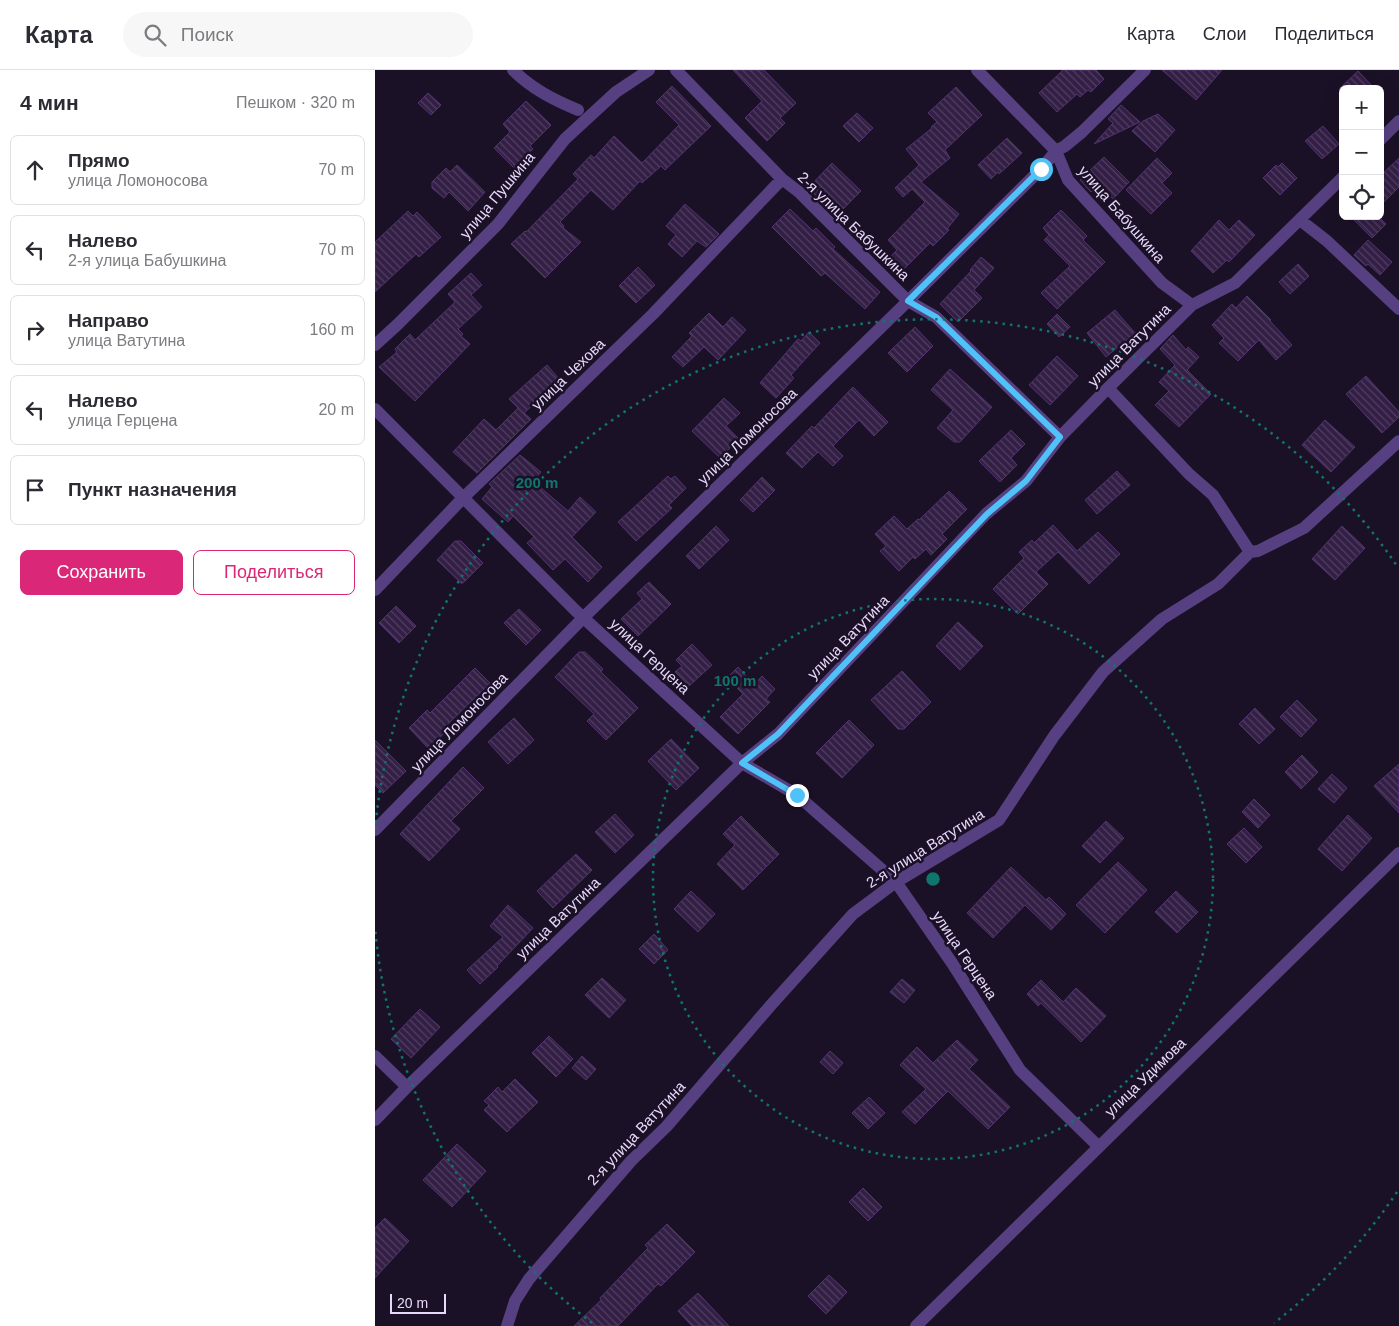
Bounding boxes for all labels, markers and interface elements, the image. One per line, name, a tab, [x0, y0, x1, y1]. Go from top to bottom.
search box	[123, 12, 473, 57]
text: Карта	[25, 21, 93, 48]
icon: search	[141, 21, 169, 49]
text: Поиск	[181, 24, 233, 45]
text: Карта	[1127, 24, 1175, 44]
text: Слои	[1203, 24, 1247, 44]
text: Поделиться	[1275, 24, 1374, 44]
map controls	[1339, 85, 1384, 220]
button: +	[1339, 85, 1384, 130]
text: 4 мин	[20, 91, 79, 114]
text: Пешком · 320 m	[236, 94, 355, 111]
button: −	[1339, 130, 1384, 175]
street label: улица Пушкина	[456, 148, 538, 242]
text: Прямо	[68, 150, 130, 171]
icon: ahead	[21, 156, 49, 184]
route start	[1030, 158, 1053, 181]
text: 70 m	[318, 161, 354, 178]
street label: улица Бабушкина	[1075, 162, 1169, 266]
street label: 2-я улица Бабушкина	[795, 168, 914, 284]
text: улица Ломоносова	[68, 172, 208, 189]
button: locate	[1339, 175, 1384, 220]
text: Налево	[68, 230, 138, 251]
icon: left	[21, 236, 49, 264]
text: 70 m	[318, 241, 354, 258]
text: 2-я улица Бабушкина	[68, 252, 226, 269]
street label: улица Ватутина	[1084, 300, 1174, 390]
text: Направо	[68, 310, 149, 331]
icon: right	[21, 316, 49, 344]
text: 160 m	[310, 321, 354, 338]
text: улица Ватутина	[68, 332, 185, 349]
street label: улица Чехова	[528, 334, 609, 413]
street label: улица Ломоносова	[694, 384, 800, 488]
text: Налево	[68, 390, 138, 411]
icon: left	[21, 396, 49, 424]
text: 20 m	[318, 401, 354, 418]
text: улица Герцена	[68, 412, 177, 429]
text: 200 m	[516, 474, 558, 491]
icon: arrive	[21, 476, 49, 504]
text: Пункт назначения	[68, 479, 237, 500]
button: Сохранить	[20, 550, 183, 595]
button: Поделиться	[193, 550, 355, 595]
street label: улица Ватутина	[804, 591, 893, 682]
street label: улица Герцена	[607, 615, 694, 698]
street label: улица Ломоносова	[407, 669, 511, 775]
text: 100 m	[714, 672, 756, 689]
route end	[786, 784, 809, 807]
street label: 2-я улица Ватутина	[863, 805, 987, 891]
centre of rings	[924, 870, 942, 888]
street label: улица Ватутина	[513, 873, 604, 962]
street label: улица Герцена	[929, 908, 1001, 1003]
street label: улица Удимова	[1101, 1034, 1189, 1120]
street label: 2-я улица Ватутина	[584, 1077, 689, 1188]
scale bar	[390, 1291, 446, 1314]
text: 20 m	[397, 1295, 428, 1311]

